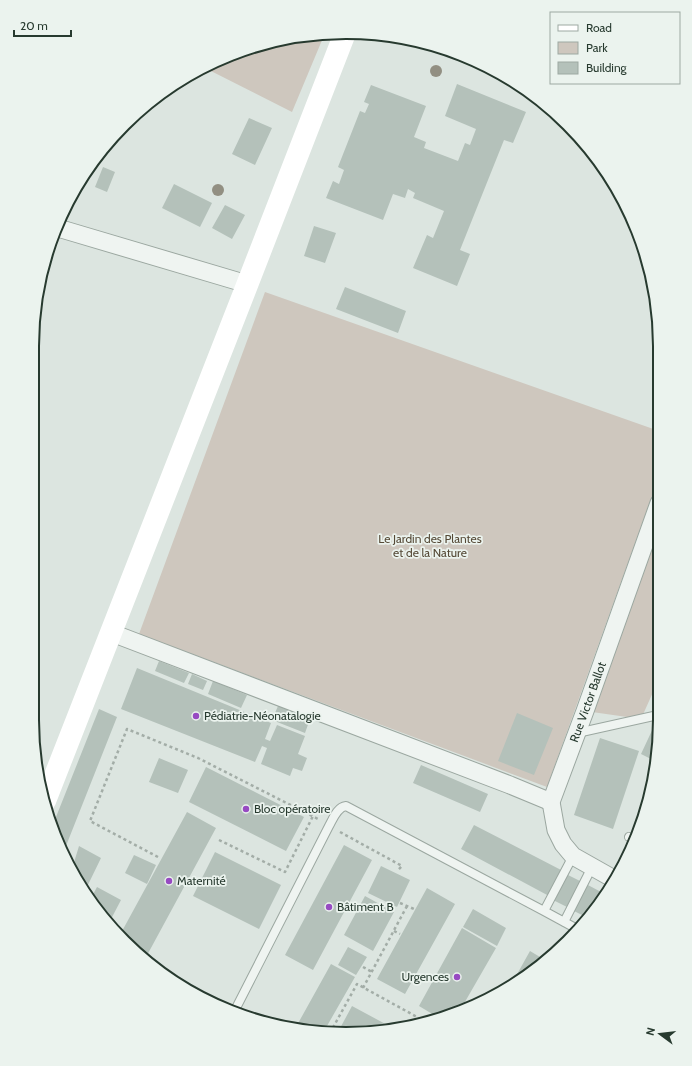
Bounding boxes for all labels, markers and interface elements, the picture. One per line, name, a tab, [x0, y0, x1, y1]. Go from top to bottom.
scale bar	[14, 12, 71, 38]
legend	[550, 12, 680, 84]
text: 20 m	[20, 18, 48, 33]
text: Road	[586, 20, 612, 35]
text: Park	[586, 40, 608, 55]
text: Building	[586, 60, 628, 75]
park label: Le Jardin des Plantes et de la Nature	[378, 531, 482, 560]
street label: Rue Victor Ballot	[566, 660, 609, 744]
place label: Pédiatrie-Néonatalogie	[204, 708, 321, 723]
marker: Pédiatrie-Néonatalogie	[191, 711, 201, 721]
place label: Bloc opératoire	[254, 801, 330, 816]
marker: Bloc opératoire	[241, 804, 251, 814]
place label: Maternité	[177, 873, 226, 888]
marker: Maternité	[164, 876, 174, 886]
place label: Bâtiment B	[337, 899, 394, 914]
marker: Bâtiment B	[324, 902, 334, 912]
place label: Urgences	[401, 969, 449, 984]
marker: Urgences	[452, 972, 462, 982]
north arrow	[640, 1014, 680, 1054]
text: N	[643, 1026, 658, 1037]

